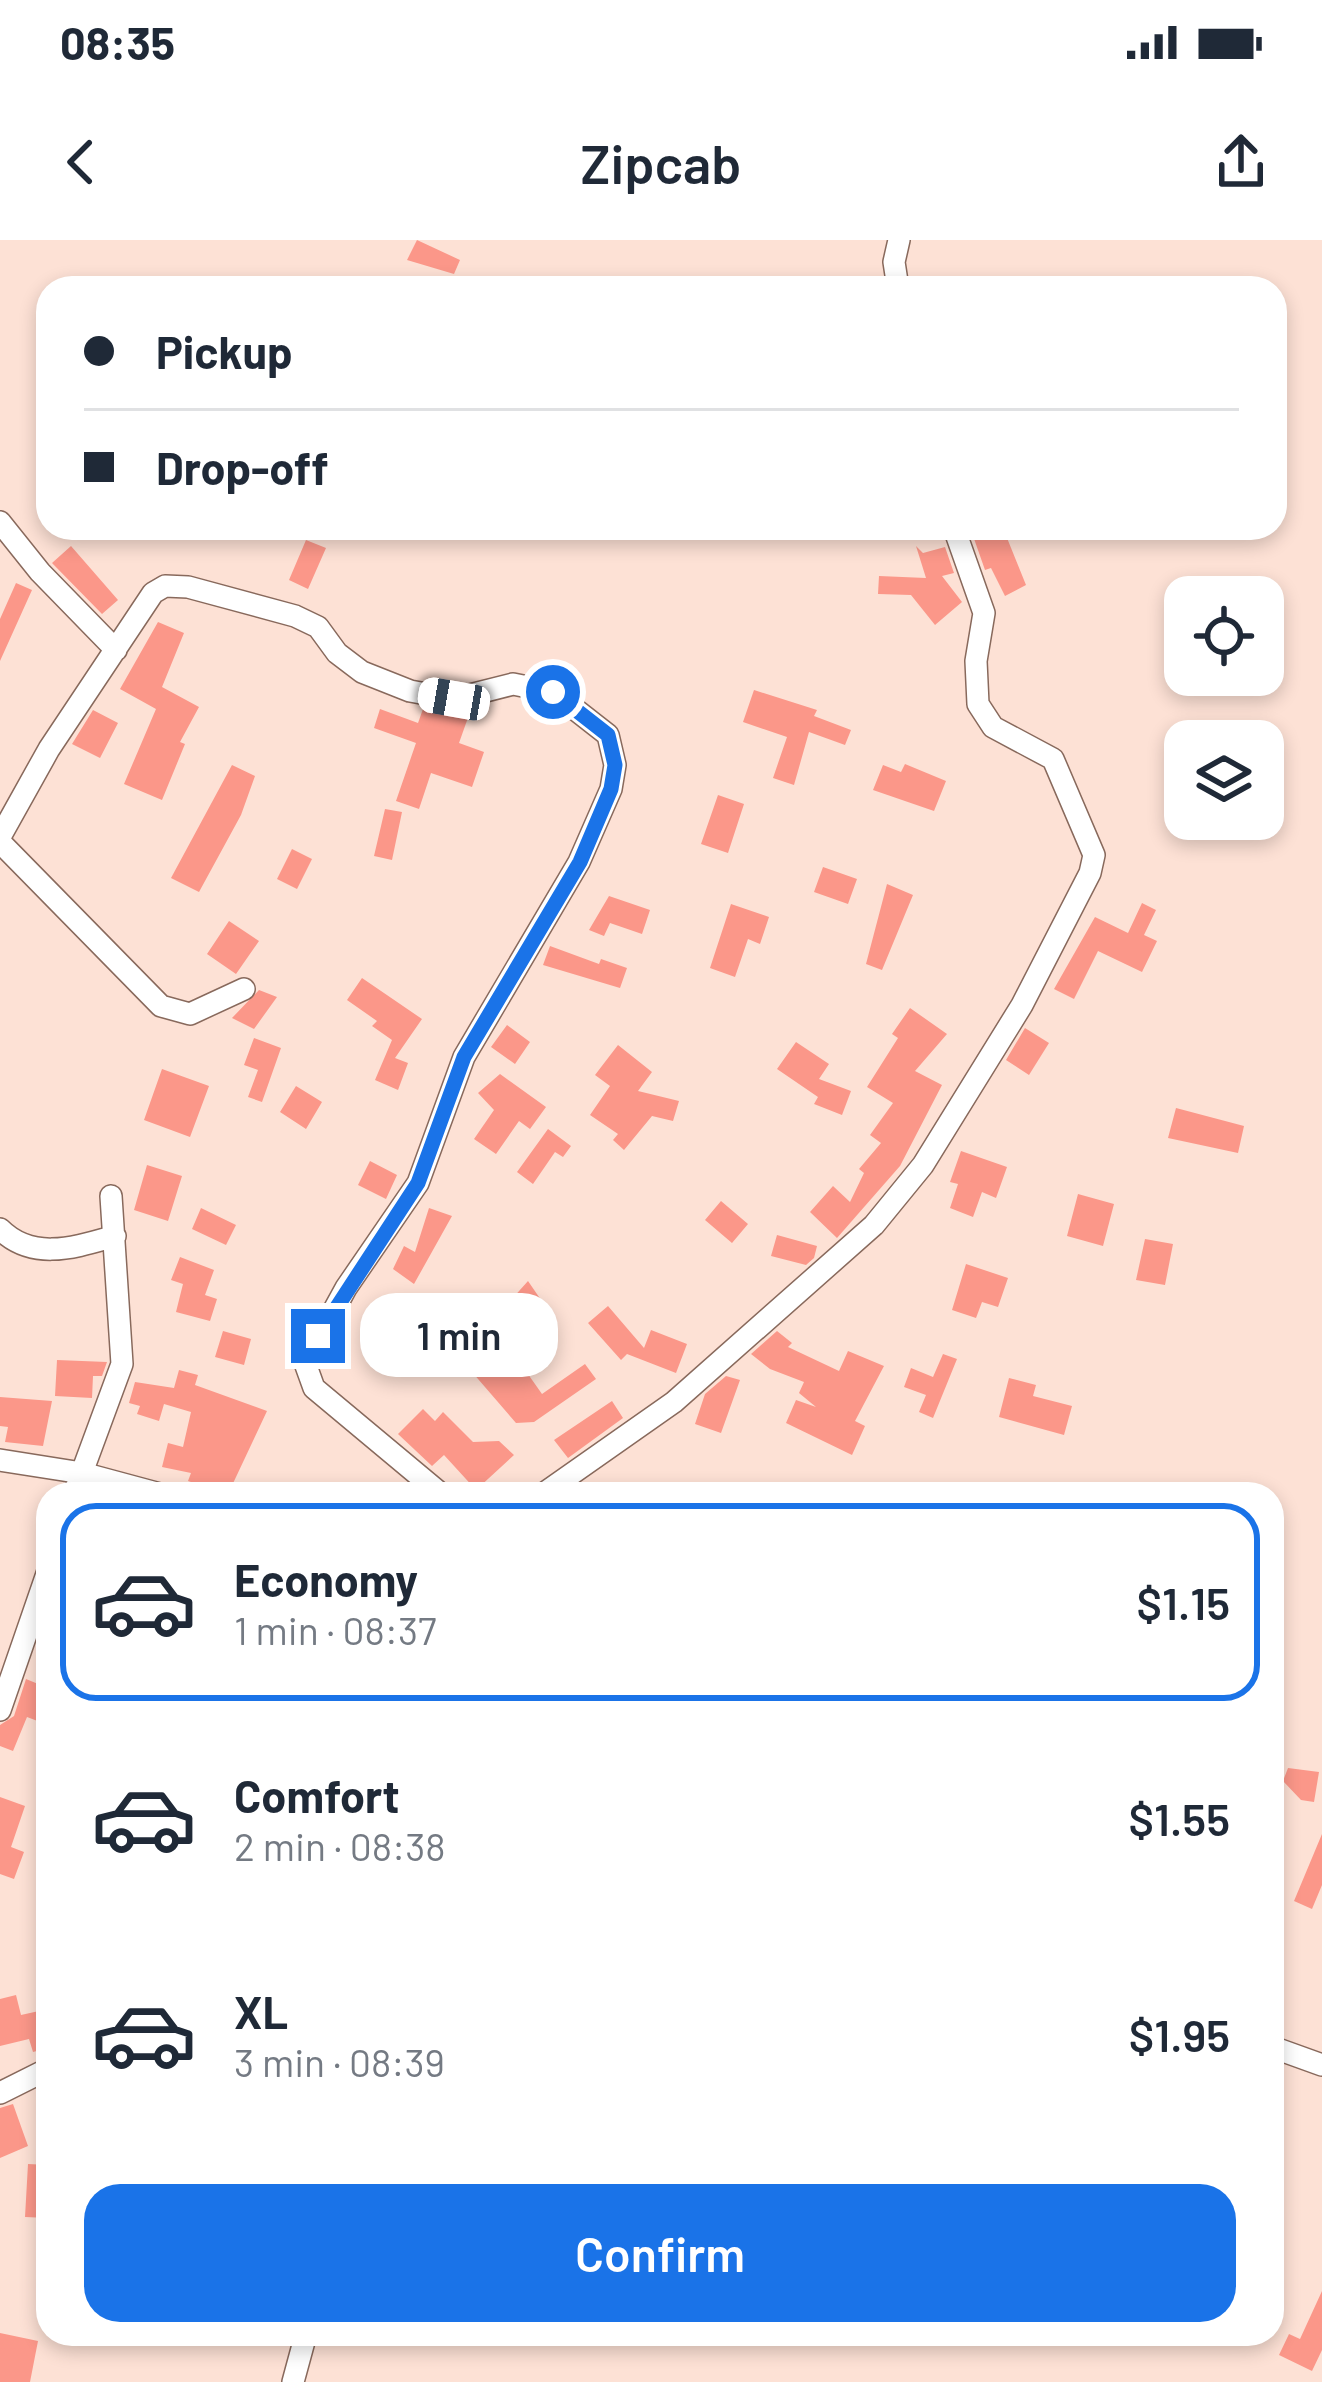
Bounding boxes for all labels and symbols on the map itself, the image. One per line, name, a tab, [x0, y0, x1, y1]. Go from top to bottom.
route start	[526, 665, 580, 719]
car	[415, 675, 493, 723]
callout: 1 min	[360, 1294, 558, 1378]
route end	[291, 1309, 345, 1363]

